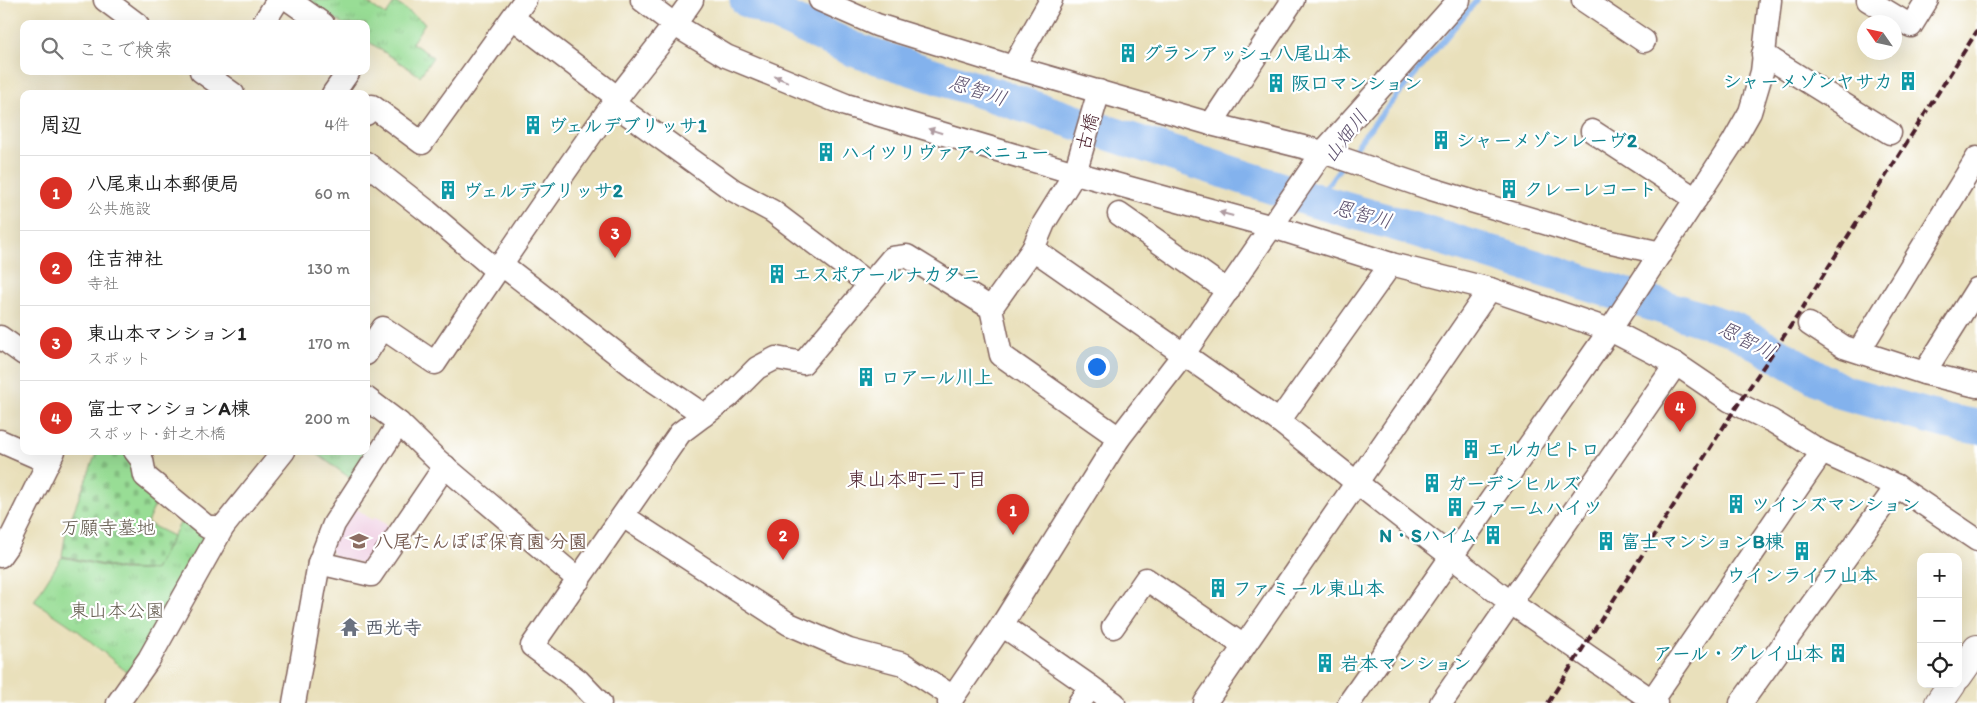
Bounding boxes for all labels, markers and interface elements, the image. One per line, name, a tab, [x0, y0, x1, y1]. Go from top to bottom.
north arrow	[1857, 15, 1902, 60]
search box	[20, 20, 370, 75]
icon: search	[38, 34, 66, 62]
text: ここで検索	[78, 38, 173, 61]
building icon: グランアッシュ八尾山本	[1117, 42, 1139, 64]
place label: グランアッシュ八尾山本	[1143, 42, 1350, 65]
water label: 恩智川	[946, 69, 1010, 111]
place label: シャーメゾンヤサカ	[1723, 70, 1893, 93]
building icon: シャーメゾンヤサカ	[1897, 70, 1919, 92]
building icon: 阪口マンション	[1265, 72, 1287, 94]
place label: 阪口マンション	[1291, 72, 1422, 95]
one-way arrow	[773, 75, 788, 83]
water label: 山畑川	[1317, 105, 1373, 167]
street label: 古橋	[1071, 111, 1103, 153]
text: 周辺	[40, 112, 82, 137]
building icon: ヴェルデブリッサ1	[522, 114, 544, 136]
place label: ヴェルデブリッサ1	[548, 114, 707, 137]
text: 4件	[324, 115, 350, 134]
one-way arrow	[927, 126, 942, 134]
building icon: シャーメゾンレーヴ2	[1430, 129, 1452, 151]
place label: シャーメゾンレーヴ2	[1456, 129, 1637, 152]
building icon: ハイツリヴァアベニュー	[815, 141, 837, 163]
place label: ハイツリヴァアベニュー	[841, 141, 1050, 164]
text: 八尾東山本郵便局	[87, 172, 239, 195]
building icon: クレーレコート	[1498, 178, 1520, 200]
place label: クレーレコート	[1524, 178, 1657, 201]
building icon: ヴェルデブリッサ2	[437, 179, 459, 201]
place label: ヴェルデブリッサ2	[463, 179, 623, 202]
text: 1	[52, 184, 60, 203]
text: 60 m	[315, 184, 350, 203]
water label: 恩智川	[1331, 195, 1395, 233]
text: 公共施設	[87, 199, 151, 218]
one-way arrow	[1218, 210, 1233, 218]
pin: 3	[599, 217, 631, 258]
text: 住吉神社	[87, 247, 163, 270]
text: 2	[52, 259, 60, 278]
text: 130 m	[307, 259, 350, 278]
building icon: エスポアールナカタニ	[766, 263, 788, 285]
place label: エスポアールナカタニ	[792, 263, 980, 286]
text: 寺社	[87, 274, 119, 293]
water label: 恩智川	[1715, 316, 1779, 364]
text: 東山本マンション1	[87, 322, 246, 345]
text: 3	[52, 334, 60, 353]
text: 170 m	[308, 334, 350, 353]
text: スポット	[87, 349, 151, 368]
your location	[1084, 354, 1110, 380]
building icon: ロアール川上	[855, 366, 877, 388]
place label: ロアール川上	[881, 366, 993, 389]
pin: 4	[1664, 391, 1696, 432]
text: 富士マンションA棟	[87, 397, 250, 420]
text: 4	[51, 409, 61, 428]
text: 200 m	[305, 409, 350, 428]
text: スポット · 針之木橋	[87, 424, 226, 443]
building icon: エルカピトロ	[1460, 438, 1482, 460]
place label: エルカピトロ	[1486, 438, 1600, 461]
district label: 東山本町二丁目	[847, 467, 987, 491]
building icon: ガーデンヒルズ	[1421, 472, 1443, 494]
place label: ガーデンヒルズ	[1447, 472, 1580, 495]
building icon: ツインズマンション	[1725, 493, 1747, 515]
place label: ツインズマンション	[1751, 493, 1920, 516]
pin: 1	[997, 494, 1029, 535]
building icon: ファームハイツ	[1444, 496, 1466, 518]
place label: ファームハイツ	[1470, 496, 1602, 519]
park label: 万願寺墓地	[60, 516, 156, 539]
pin: 2	[767, 519, 799, 560]
place label: N・Sハイム	[1379, 524, 1478, 547]
building icon: N・Sハイム	[1482, 524, 1504, 546]
school or university icon: 八尾たんぽぽ保育園 分園	[348, 530, 370, 552]
place label: 八尾たんぽぽ保育園 分園	[374, 530, 587, 553]
building icon: 富士マンションB棟	[1595, 530, 1617, 552]
place label: 富士マンションB棟	[1621, 530, 1784, 553]
building icon: ウインライフ山本	[1791, 540, 1813, 562]
map controls	[1917, 553, 1962, 688]
button: +	[1917, 553, 1962, 598]
place label: ウインライフ山本	[1726, 564, 1878, 587]
building icon: ファミール東山本	[1207, 577, 1229, 599]
place label: ファミール東山本	[1233, 577, 1384, 600]
button: −	[1917, 598, 1962, 643]
park label: 東山本公園	[69, 599, 165, 622]
temple icon: 西光寺	[339, 616, 361, 638]
place label: 西光寺	[365, 616, 422, 639]
place label: アール・グレイ山本	[1654, 642, 1823, 665]
building icon: アール・グレイ山本	[1827, 642, 1849, 664]
button: locate	[1917, 643, 1962, 688]
building icon: 岩本マンション	[1314, 652, 1336, 674]
place label: 岩本マンション	[1340, 652, 1471, 675]

